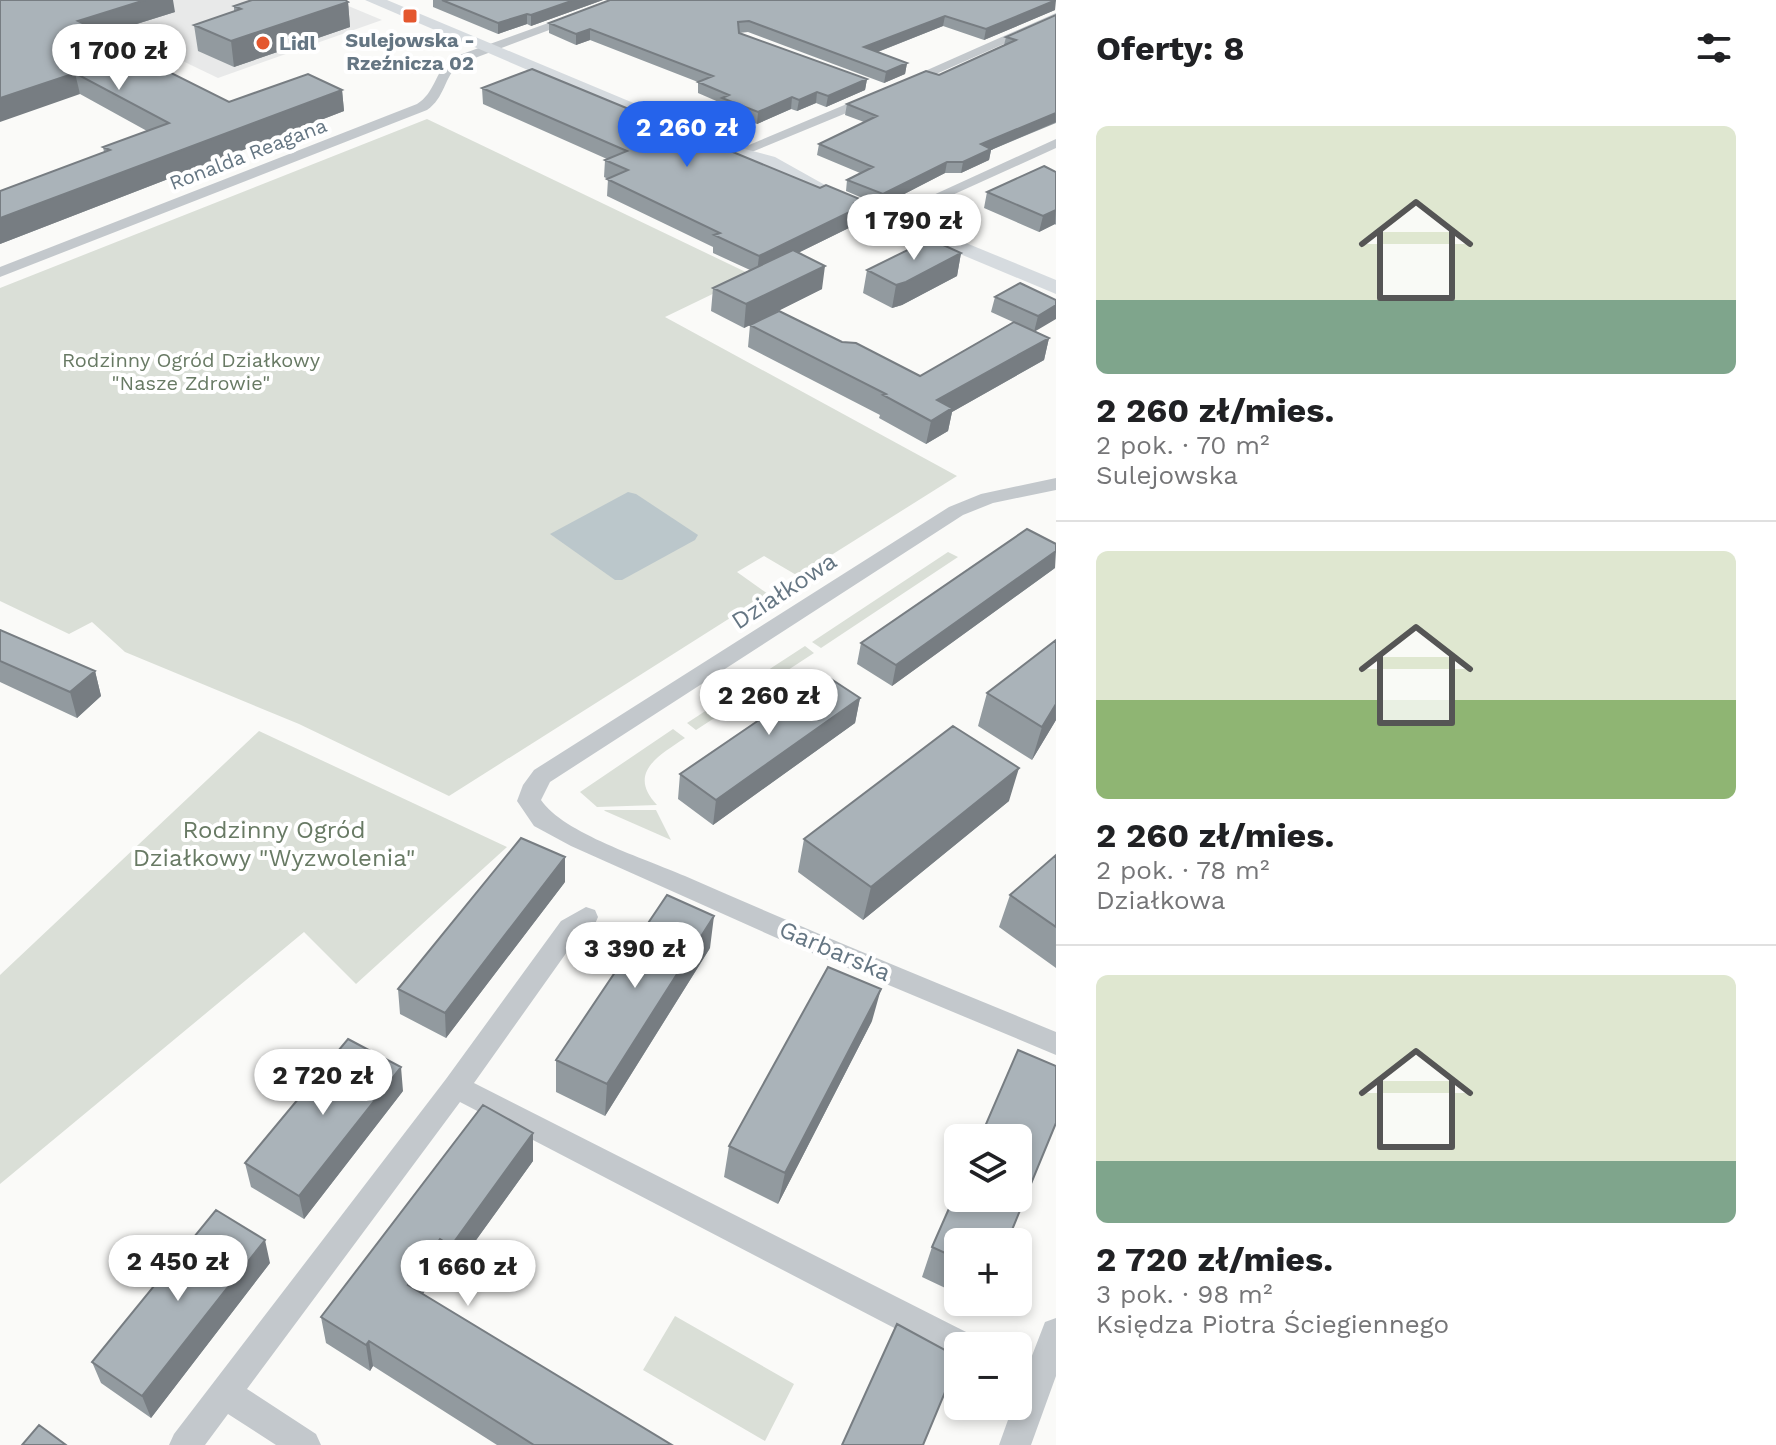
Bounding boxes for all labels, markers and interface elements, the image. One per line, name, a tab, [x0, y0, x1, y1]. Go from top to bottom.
marker: Sulejowska - Rzeźnicza 02	[401, 7, 419, 25]
pin: 1 700 zł	[36, 24, 202, 92]
icon: filters	[1692, 26, 1736, 70]
place label: Sulejowska - Rzeźnicza 02	[345, 28, 475, 75]
text: Oferty: 8	[1096, 28, 1245, 68]
place label: Lidl	[279, 31, 316, 55]
marker: Lidl	[254, 34, 272, 52]
text: 1 700 zł	[70, 35, 168, 65]
pin: 2 260 zł	[604, 101, 770, 169]
text: 2 260 zł	[636, 112, 738, 142]
street label: Ronalda Reagana	[166, 113, 330, 195]
icon: home	[1344, 178, 1488, 322]
pin: 1 790 zł	[831, 194, 997, 262]
text: 1 790 zł	[865, 205, 963, 235]
park label: Rodzinny Ogród Działkowy "Nasze Zdrowie"	[62, 348, 321, 395]
text: 2 260 zł/mies.	[1096, 390, 1334, 430]
text: 2 pok. · 70 m²	[1096, 430, 1270, 460]
text: Sulejowska	[1096, 460, 1238, 490]
street label: Działkowa	[726, 547, 842, 635]
icon: home	[1344, 603, 1488, 747]
pin: 2 260 zł	[686, 669, 852, 737]
text: 2 260 zł	[718, 680, 820, 710]
text: 2 260 zł/mies.	[1096, 815, 1334, 855]
park label: Rodzinny Ogród Działkowy "Wyzwolenia"	[133, 816, 415, 872]
text: 2 pok. · 78 m²	[1096, 855, 1269, 885]
text: Działkowa	[1096, 885, 1225, 915]
street label: Garbarska	[775, 915, 895, 987]
pin: 3 390 zł	[552, 922, 718, 990]
text: 3 390 zł	[584, 933, 686, 963]
icon: home	[1344, 1027, 1488, 1171]
pin: 2 720 zł	[240, 1049, 406, 1117]
text: 2 720 zł	[272, 1060, 374, 1090]
map controls	[944, 1124, 1032, 1420]
button: layers	[944, 1124, 1032, 1212]
button: +	[944, 1228, 1032, 1316]
pin: 2 450 zł	[95, 1235, 261, 1303]
text: 2 720 zł/mies.	[1096, 1239, 1333, 1279]
pin: 1 660 zł	[385, 1240, 551, 1308]
text: 2 450 zł	[127, 1246, 229, 1276]
text: 1 660 zł	[419, 1251, 517, 1281]
text: 3 pok. · 98 m²	[1096, 1279, 1272, 1309]
text: Księdza Piotra Ściegiennego	[1096, 1309, 1449, 1339]
button: −	[944, 1332, 1032, 1420]

